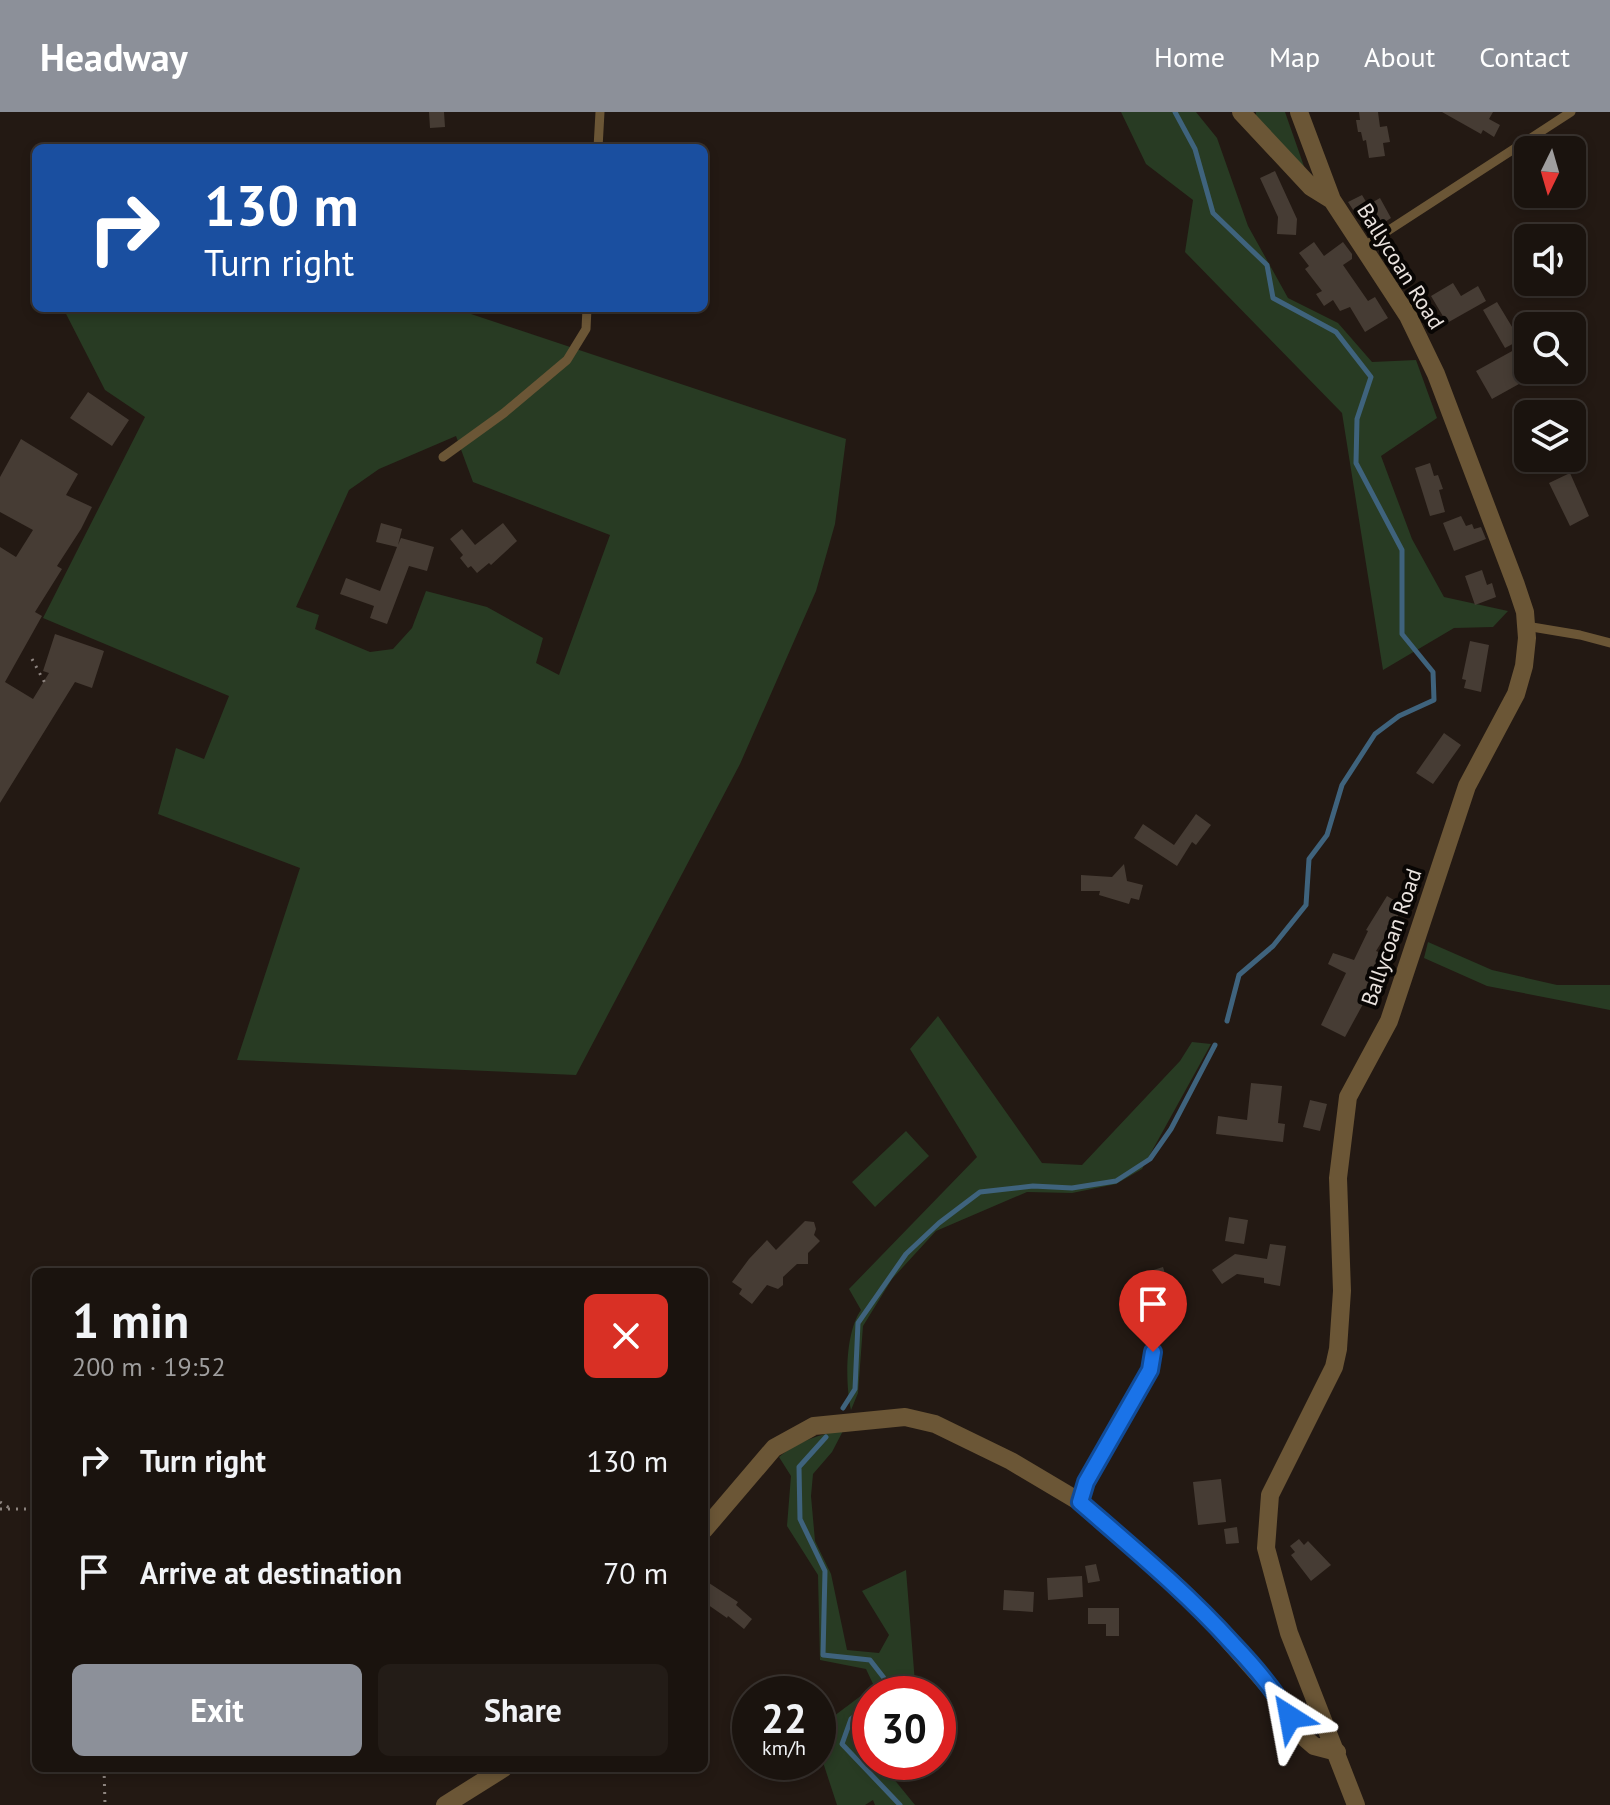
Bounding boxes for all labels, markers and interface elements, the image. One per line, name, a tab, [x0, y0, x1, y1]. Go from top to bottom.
text: Headway	[40, 32, 188, 81]
text: Home	[1154, 38, 1225, 75]
text: Map	[1269, 38, 1320, 75]
text: About	[1364, 38, 1435, 75]
text: Contact	[1479, 38, 1570, 75]
north arrow	[1514, 136, 1586, 208]
map controls	[1514, 136, 1586, 472]
text: 130 m	[204, 169, 359, 241]
icon: right	[72, 176, 176, 280]
street label: Ballycoan Road	[1351, 198, 1451, 334]
button: sound	[1514, 224, 1586, 296]
text: Turn right	[204, 239, 354, 286]
button: search	[1514, 312, 1586, 384]
button: layers	[1514, 400, 1586, 472]
street label: Ballycoan Road	[1354, 865, 1428, 1009]
pin	[1119, 1270, 1187, 1352]
icon: arrive	[1131, 1282, 1175, 1326]
text: 1 min	[72, 1289, 189, 1351]
button: close	[584, 1294, 668, 1378]
text: 200 m · 19:52	[72, 1350, 226, 1383]
icon: right	[72, 1438, 116, 1482]
text: Turn right	[140, 1441, 266, 1480]
text: 130 m	[587, 1441, 668, 1480]
icon: arrive	[72, 1550, 116, 1594]
text: Arrive at destination	[140, 1553, 402, 1592]
text: 70 m	[603, 1553, 668, 1592]
button: Exit	[72, 1664, 362, 1756]
button: Share	[378, 1664, 668, 1756]
position arrow	[1248, 1675, 1332, 1759]
speed limit sign: 30	[852, 1676, 956, 1780]
text: 22	[761, 1692, 807, 1744]
text: km/h	[762, 1735, 806, 1761]

